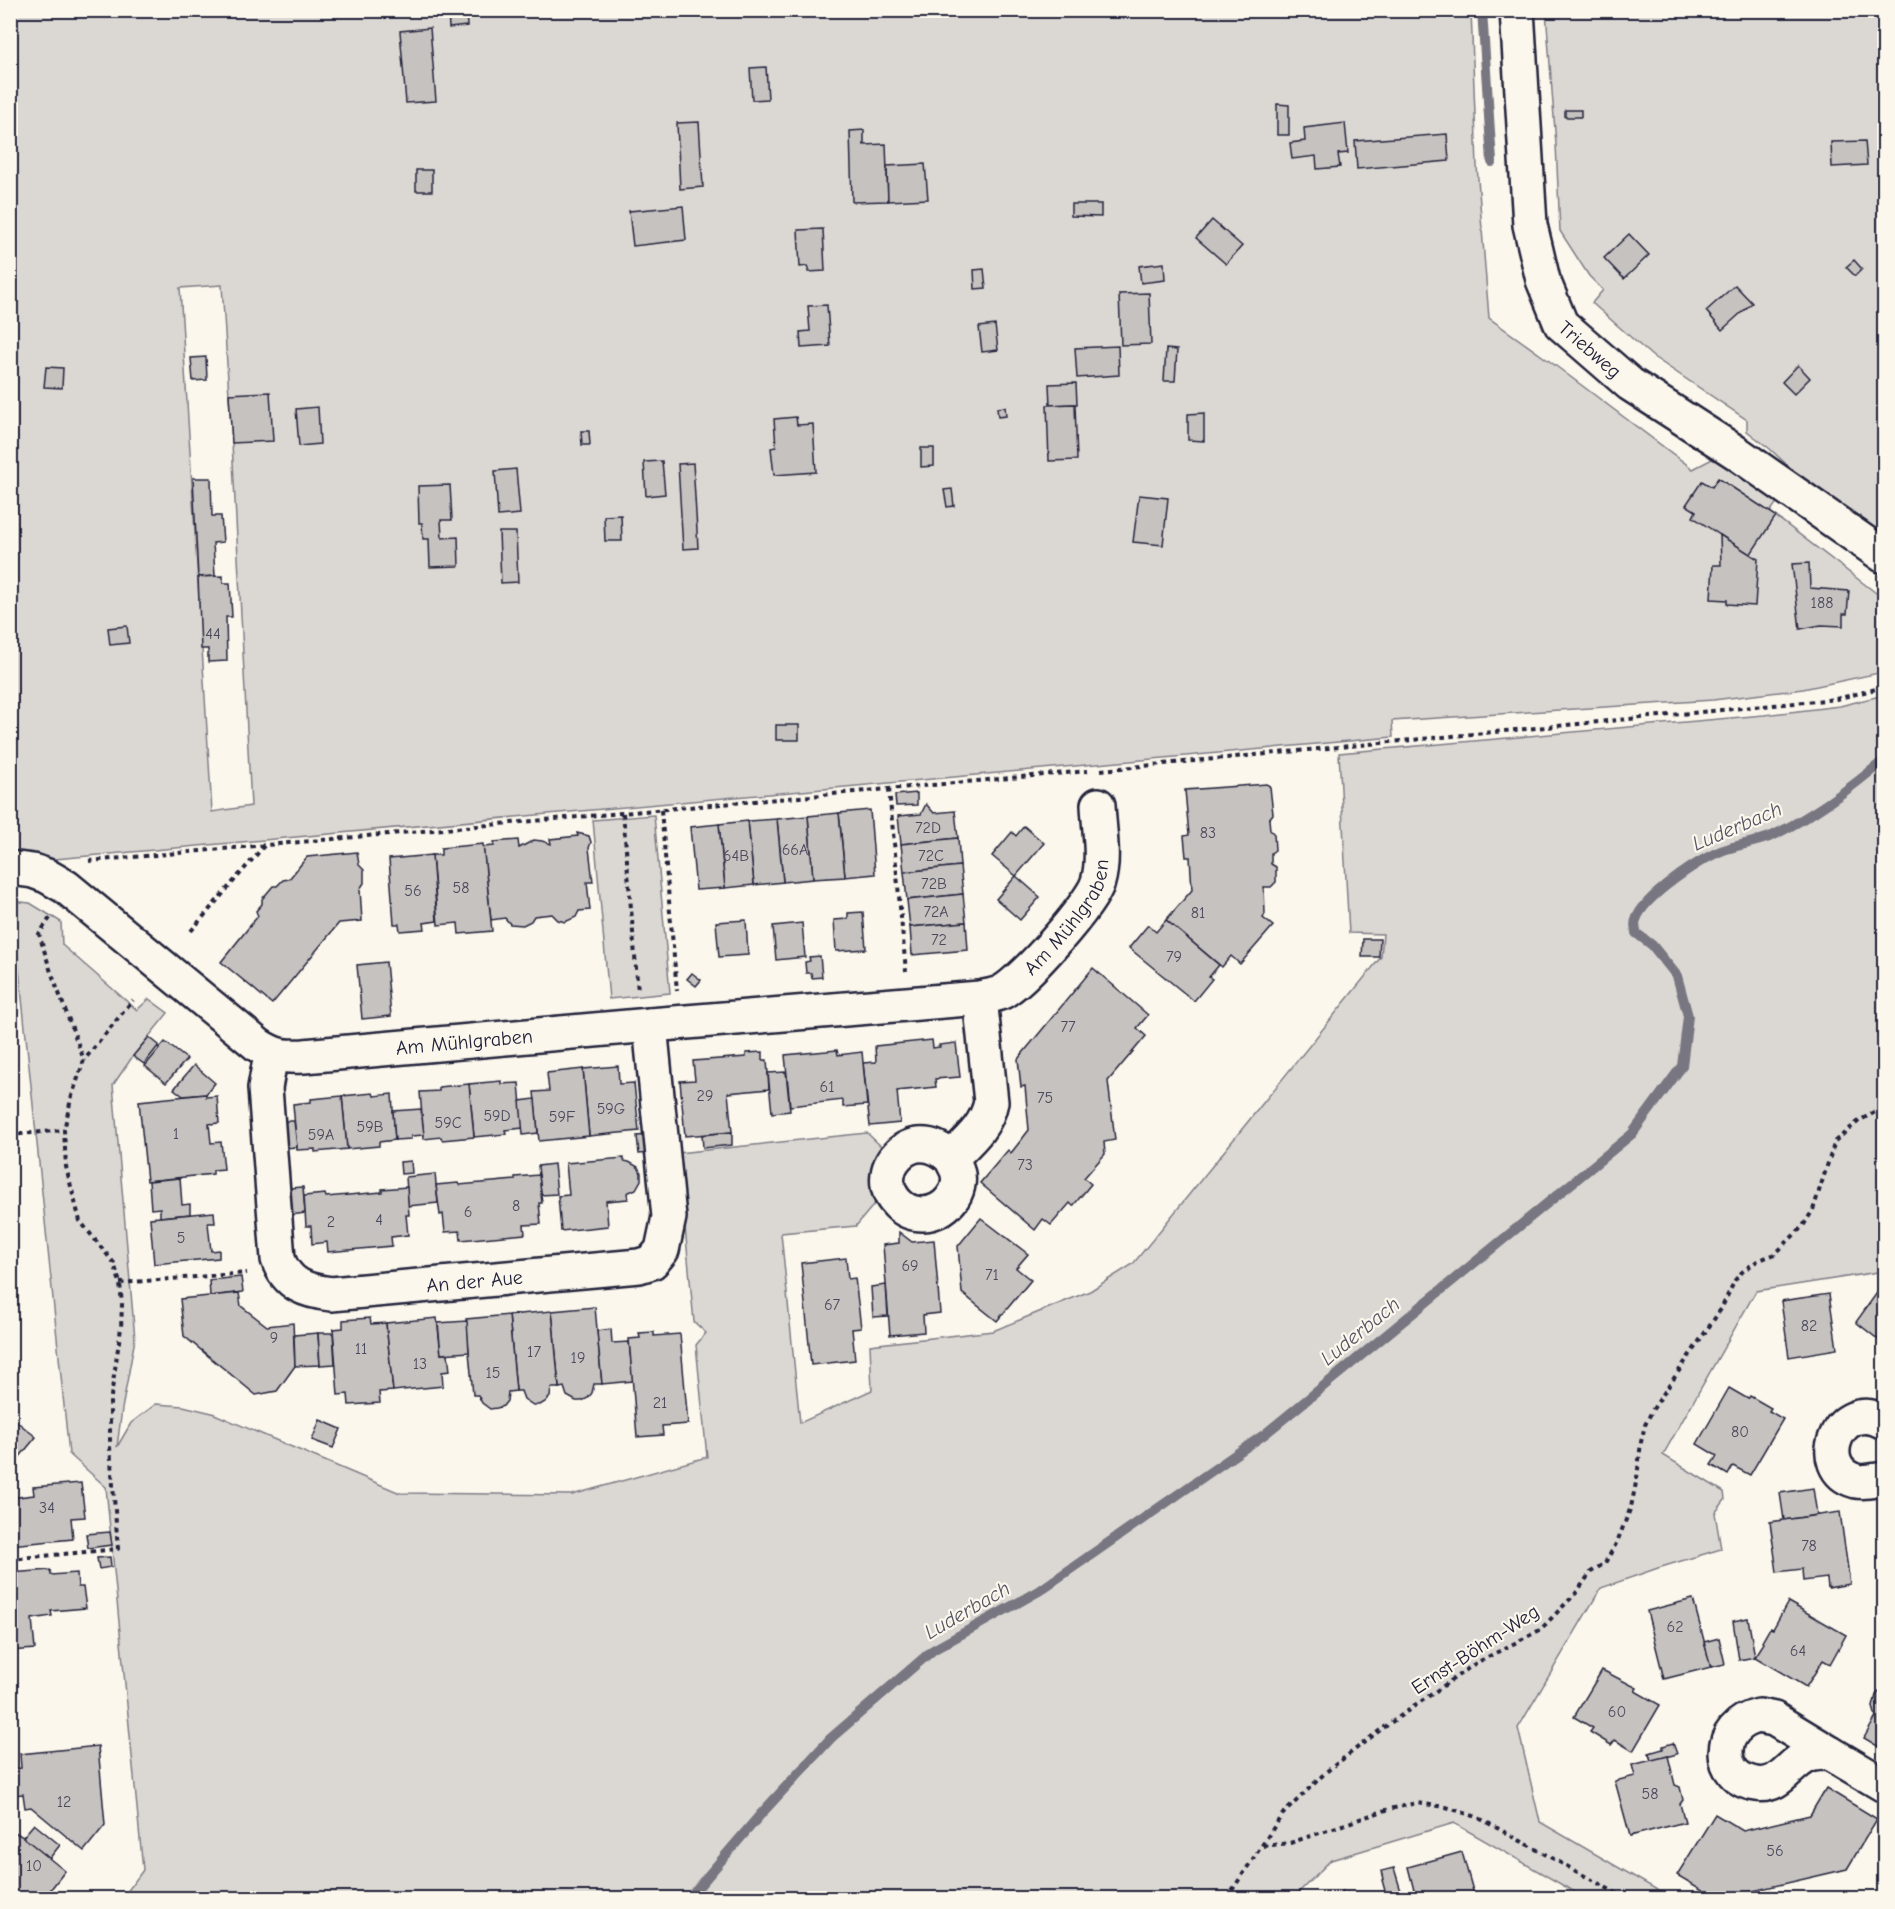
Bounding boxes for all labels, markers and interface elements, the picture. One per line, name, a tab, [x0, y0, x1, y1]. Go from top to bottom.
street label: Triebweg	[1554, 316, 1626, 383]
house number: 188	[1811, 594, 1833, 612]
house number: 44	[205, 625, 221, 643]
water label: Luderbach	[1689, 796, 1785, 856]
house number: 72D	[915, 819, 941, 837]
house number: 83	[1200, 824, 1216, 842]
house number: 66A	[782, 841, 808, 859]
house number: 64B	[723, 847, 749, 865]
house number: 72C	[918, 847, 944, 865]
street label: Am Mühlgraben	[1019, 858, 1113, 980]
house number: 72B	[921, 875, 947, 893]
house number: 58	[453, 879, 469, 897]
house number: 56	[404, 882, 422, 900]
house number: 72A	[923, 903, 949, 921]
house number: 81	[1191, 904, 1205, 922]
house number: 72	[931, 931, 947, 949]
house number: 79	[1166, 948, 1182, 966]
house number: 77	[1060, 1018, 1076, 1036]
street label: Am Mühlgraben	[395, 1025, 534, 1060]
house number: 61	[819, 1078, 835, 1096]
house number: 29	[697, 1087, 713, 1105]
house number: 75	[1037, 1089, 1053, 1107]
house number: 59G	[597, 1100, 625, 1118]
house number: 59D	[483, 1107, 511, 1125]
house number: 59F	[549, 1108, 576, 1126]
house number: 59C	[435, 1114, 462, 1132]
house number: 59B	[356, 1118, 384, 1136]
house number: 1	[173, 1125, 179, 1143]
house number: 59A	[308, 1126, 334, 1144]
house number: 73	[1017, 1156, 1033, 1174]
house number: 8	[512, 1197, 520, 1215]
house number: 6	[464, 1203, 472, 1221]
house number: 4	[375, 1211, 383, 1229]
house number: 2	[327, 1213, 335, 1231]
house number: 5	[177, 1229, 185, 1247]
house number: 69	[901, 1257, 919, 1275]
street label: An der Aue	[425, 1266, 524, 1297]
house number: 71	[985, 1266, 999, 1284]
water label: Luderbach	[1316, 1292, 1404, 1370]
house number: 67	[824, 1296, 841, 1314]
house number: 82	[1801, 1317, 1817, 1335]
house number: 9	[270, 1329, 278, 1347]
house number: 11	[355, 1340, 367, 1358]
house number: 17	[527, 1343, 541, 1361]
house number: 19	[571, 1349, 585, 1367]
house number: 13	[413, 1355, 427, 1373]
house number: 15	[485, 1364, 501, 1382]
house number: 21	[653, 1394, 667, 1412]
house number: 80	[1731, 1423, 1749, 1441]
house number: 34	[39, 1499, 55, 1517]
house number: 78	[1801, 1537, 1817, 1555]
water label: Luderbach	[920, 1576, 1014, 1644]
street label: Ernst-Böhm-Weg	[1407, 1600, 1543, 1699]
house number: 62	[1666, 1618, 1684, 1636]
house number: 64	[1790, 1642, 1806, 1660]
house number: 60	[1608, 1703, 1626, 1721]
house number: 58	[1642, 1785, 1658, 1803]
house number: 12	[57, 1793, 71, 1811]
house number: 56	[1766, 1842, 1784, 1860]
house number: 10	[26, 1857, 42, 1875]

